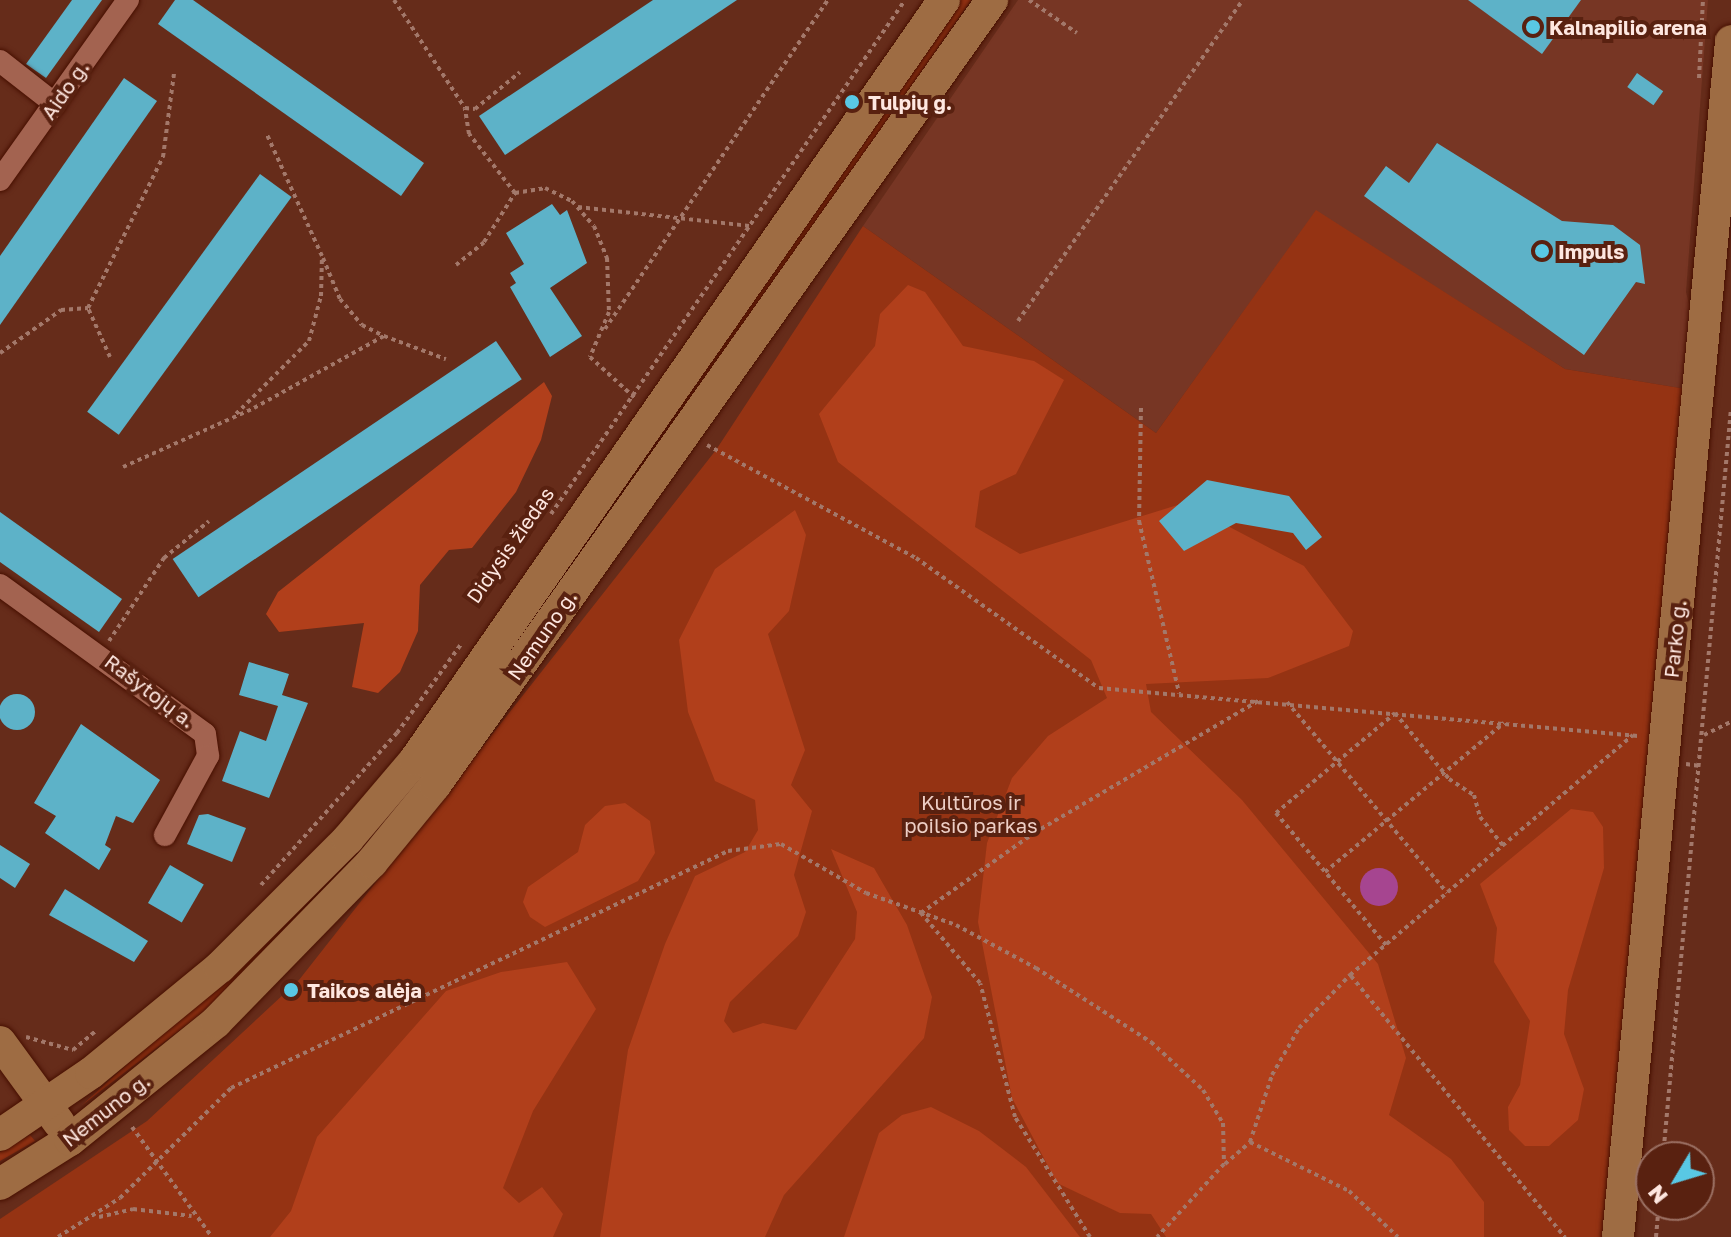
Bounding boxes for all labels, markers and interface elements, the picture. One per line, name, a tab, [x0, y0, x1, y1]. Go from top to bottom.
place label: Kalnapilio arena	[1549, 15, 1707, 39]
marker: Kalnapilio arena	[1524, 18, 1542, 36]
street label: Aido g.	[36, 56, 94, 124]
place label: Tulpių g.	[868, 90, 952, 114]
marker: Tulpių g.	[843, 93, 861, 111]
place label: Impuls	[1558, 239, 1624, 263]
marker: Impuls	[1533, 242, 1551, 260]
street label: Didysis žiedas	[461, 483, 559, 607]
street label: Nemuno g.	[502, 585, 582, 685]
street label: Parko g.	[1659, 599, 1691, 679]
street label: Rašytojų a.	[100, 649, 200, 733]
park label: Kultūros ir poilsio parkas	[904, 790, 1038, 837]
place label: Taikos alėja	[307, 978, 422, 1002]
marker: Taikos alėja	[282, 981, 300, 999]
street label: Nemuno g.	[58, 1068, 154, 1152]
north arrow	[1635, 1141, 1715, 1221]
text: N	[1641, 1180, 1673, 1210]

